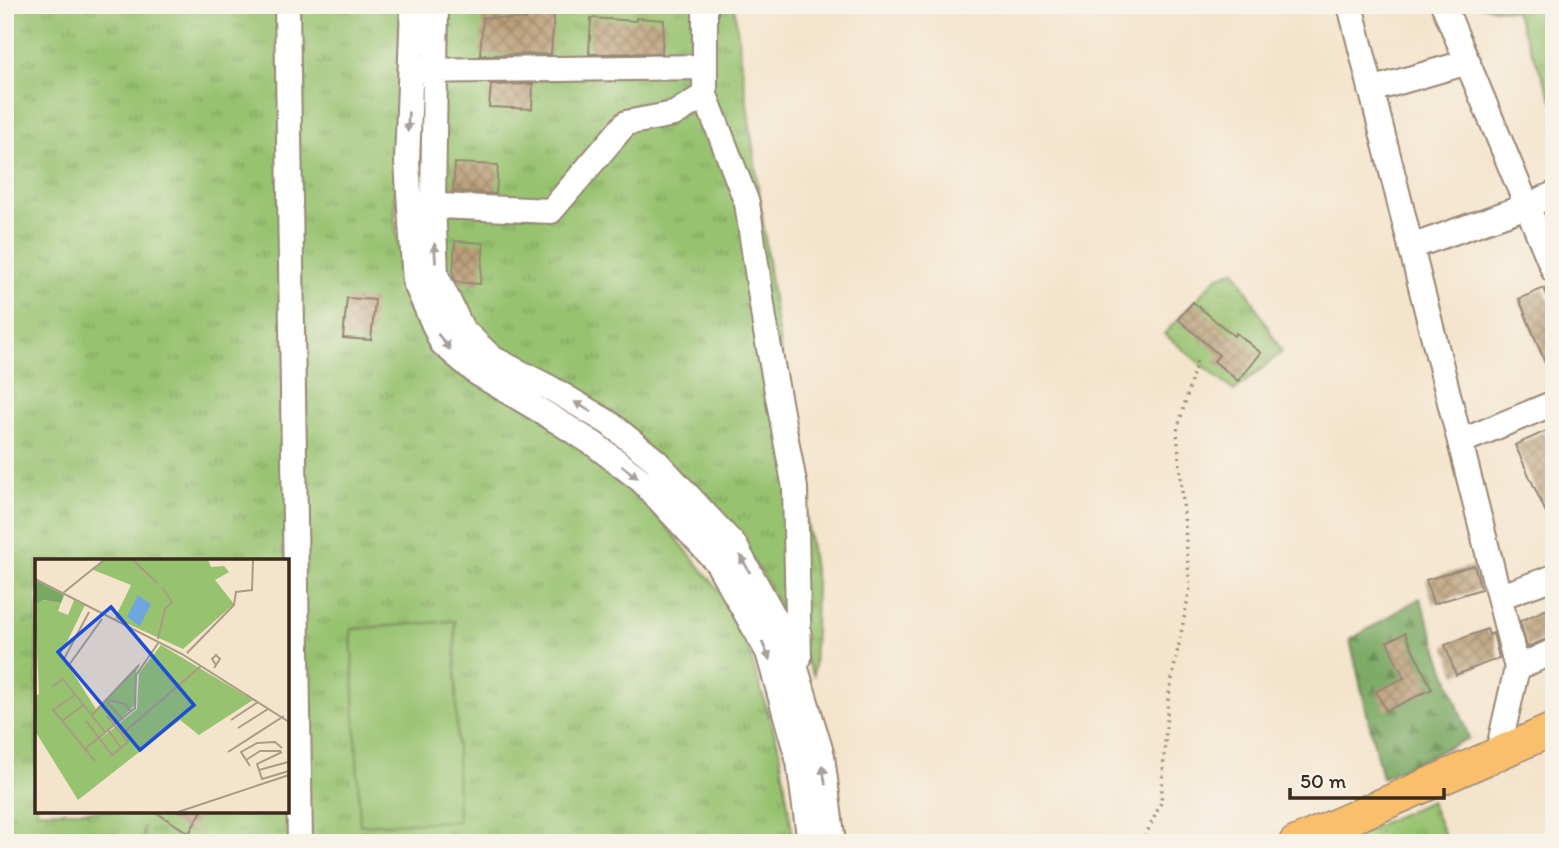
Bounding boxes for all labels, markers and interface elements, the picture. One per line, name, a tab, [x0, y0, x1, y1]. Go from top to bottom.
one-way arrow	[403, 112, 414, 134]
one-way arrow	[429, 241, 440, 263]
one-way arrow	[437, 333, 452, 351]
one-way arrow	[573, 401, 592, 413]
one-way arrow	[621, 464, 639, 478]
one-way arrow	[739, 554, 751, 574]
inset map	[35, 559, 289, 813]
one-way arrow	[760, 641, 772, 661]
scale bar	[1290, 757, 1444, 801]
one-way arrow	[819, 764, 830, 786]
text: 50 m	[1300, 768, 1347, 793]

